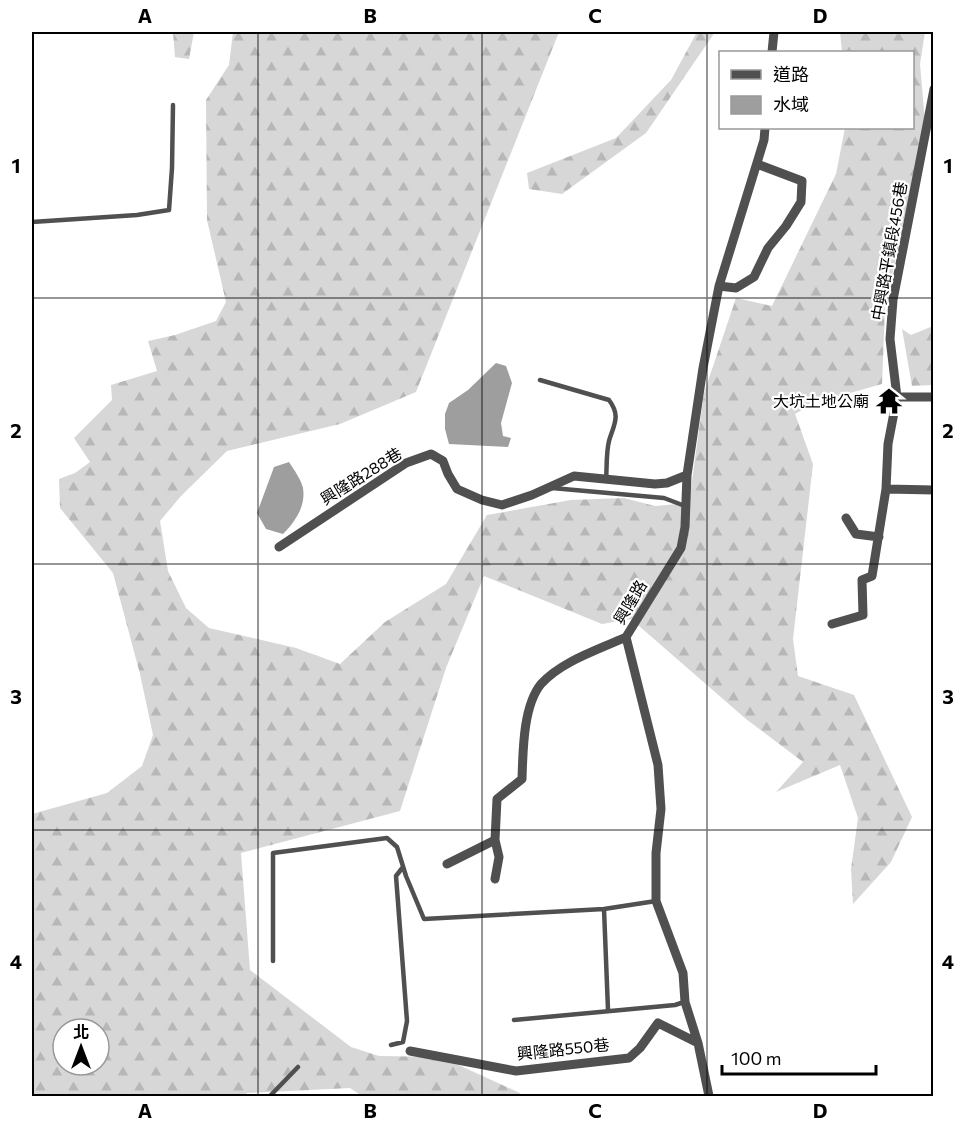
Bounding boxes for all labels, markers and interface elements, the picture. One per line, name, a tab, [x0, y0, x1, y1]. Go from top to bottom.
text: A	[138, 3, 152, 27]
text: B	[363, 3, 377, 27]
text: C	[588, 3, 602, 27]
text: D	[813, 3, 827, 27]
legend	[719, 51, 914, 129]
text: 道路	[773, 63, 809, 85]
text: 水域	[773, 93, 809, 115]
text: 1	[11, 153, 21, 177]
text: 1	[943, 153, 953, 177]
street label: 中興路平鎮段456巷	[867, 180, 910, 322]
temple icon: 大坑土地公廟	[874, 386, 904, 416]
place label: 大坑土地公廟	[773, 391, 869, 410]
text: 2	[10, 418, 22, 442]
text: 2	[942, 418, 954, 442]
street label: 興隆路288巷	[317, 443, 405, 508]
street label: 興隆路	[609, 576, 650, 627]
text: 3	[10, 684, 22, 708]
text: 3	[942, 684, 954, 708]
text: 4	[10, 949, 22, 973]
text: 4	[942, 949, 954, 973]
north arrow	[51, 1017, 111, 1077]
text: 北	[73, 1022, 89, 1041]
street label: 興隆路550巷	[516, 1034, 610, 1063]
scale bar	[722, 1038, 876, 1076]
text: 100 m	[731, 1047, 781, 1069]
text: A	[138, 1098, 152, 1122]
text: B	[363, 1098, 377, 1122]
text: C	[588, 1098, 602, 1122]
text: D	[813, 1098, 827, 1122]

